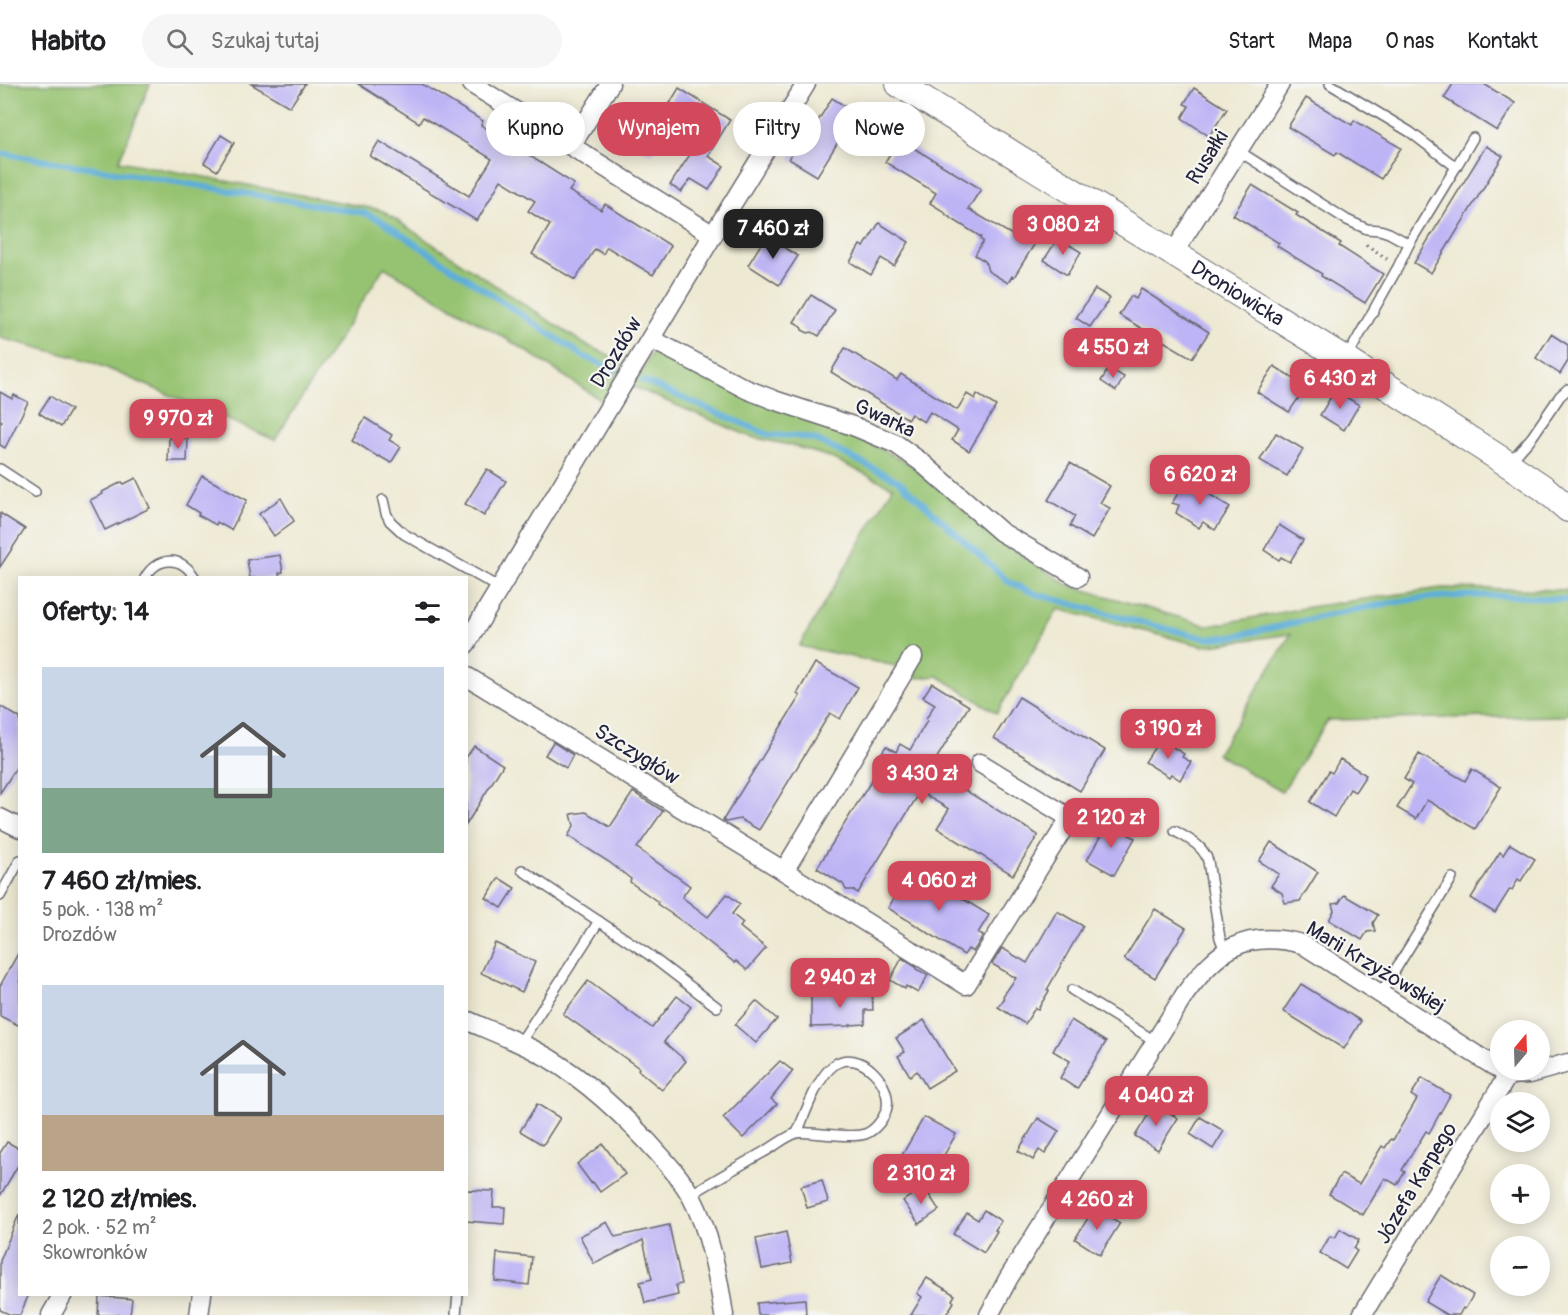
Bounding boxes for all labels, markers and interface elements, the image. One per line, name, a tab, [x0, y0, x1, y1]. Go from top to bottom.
search box	[142, 14, 562, 68]
text: Habito	[30, 24, 106, 59]
icon: search	[163, 25, 196, 58]
text: Szukaj tutaj	[211, 27, 319, 55]
text: Start	[1228, 28, 1275, 55]
text: Mapa	[1308, 28, 1352, 55]
text: O nas	[1385, 28, 1434, 55]
text: Kontakt	[1467, 28, 1538, 55]
chip: Kupno	[486, 102, 585, 156]
chip: Wynajem	[597, 102, 721, 156]
chip: Filtry	[733, 102, 821, 156]
chip: Nowe	[833, 102, 925, 156]
street label: Rusałki	[1180, 125, 1235, 190]
pin: 3 080 zł	[1001, 205, 1125, 256]
pin: 7 460 zł	[711, 209, 835, 260]
text: 3 080 zł	[1027, 212, 1099, 237]
text: 7 460 zł	[737, 216, 809, 241]
street label: Droniowicka	[1186, 254, 1289, 333]
street label: Drozdów	[585, 312, 648, 393]
pin: 4 550 zł	[1051, 328, 1175, 379]
text: 4 550 zł	[1078, 335, 1148, 360]
pin: 6 430 zł	[1278, 359, 1402, 410]
text: 6 430 zł	[1304, 366, 1376, 391]
street label: Gwarka	[850, 393, 919, 444]
pin: 9 970 zł	[116, 399, 240, 450]
text: 9 970 zł	[144, 406, 212, 431]
pin: 6 620 zł	[1138, 455, 1262, 506]
text: 6 620 zł	[1164, 462, 1236, 487]
text: Oferty: 14	[42, 596, 149, 628]
icon: filters	[411, 596, 444, 629]
icon: home	[189, 706, 297, 814]
pin: 3 190 zł	[1106, 709, 1230, 760]
text: 3 190 zł	[1135, 716, 1201, 741]
street label: Szczygłów	[589, 718, 684, 791]
pin: 3 430 zł	[860, 754, 984, 805]
text: 3 430 zł	[886, 761, 958, 786]
pin: 2 120 zł	[1049, 798, 1173, 849]
text: 2 120 zł	[1077, 805, 1145, 830]
pin: 4 060 zł	[877, 861, 1001, 912]
text: 7 460 zł/mies.	[42, 865, 202, 897]
text: 4 060 zł	[902, 868, 976, 893]
text: 5 pok. · 138 m²	[42, 897, 163, 922]
street label: Marii Krzyżowskiej	[1301, 915, 1450, 1020]
text: Drozdów	[42, 922, 117, 947]
pin: 2 940 zł	[778, 958, 902, 1009]
text: 2 940 zł	[805, 965, 875, 990]
north arrow	[1490, 1020, 1550, 1080]
map controls	[1490, 1020, 1550, 1296]
icon: home	[189, 1024, 297, 1132]
pin: 4 040 zł	[1094, 1076, 1218, 1127]
text: 4 040 zł	[1119, 1083, 1193, 1108]
button: layers	[1490, 1092, 1550, 1152]
street label: Józefa Karpego	[1370, 1118, 1463, 1249]
pin: 2 310 zł	[859, 1154, 983, 1205]
text: 2 310 zł	[887, 1161, 955, 1186]
button: +	[1490, 1164, 1550, 1224]
pin: 4 260 zł	[1035, 1180, 1159, 1231]
text: 2 120 zł/mies.	[42, 1183, 197, 1215]
text: 4 260 zł	[1061, 1187, 1133, 1212]
text: 2 pok. · 52 m²	[42, 1215, 157, 1240]
button: −	[1490, 1236, 1550, 1296]
text: Skowronków	[42, 1240, 147, 1265]

